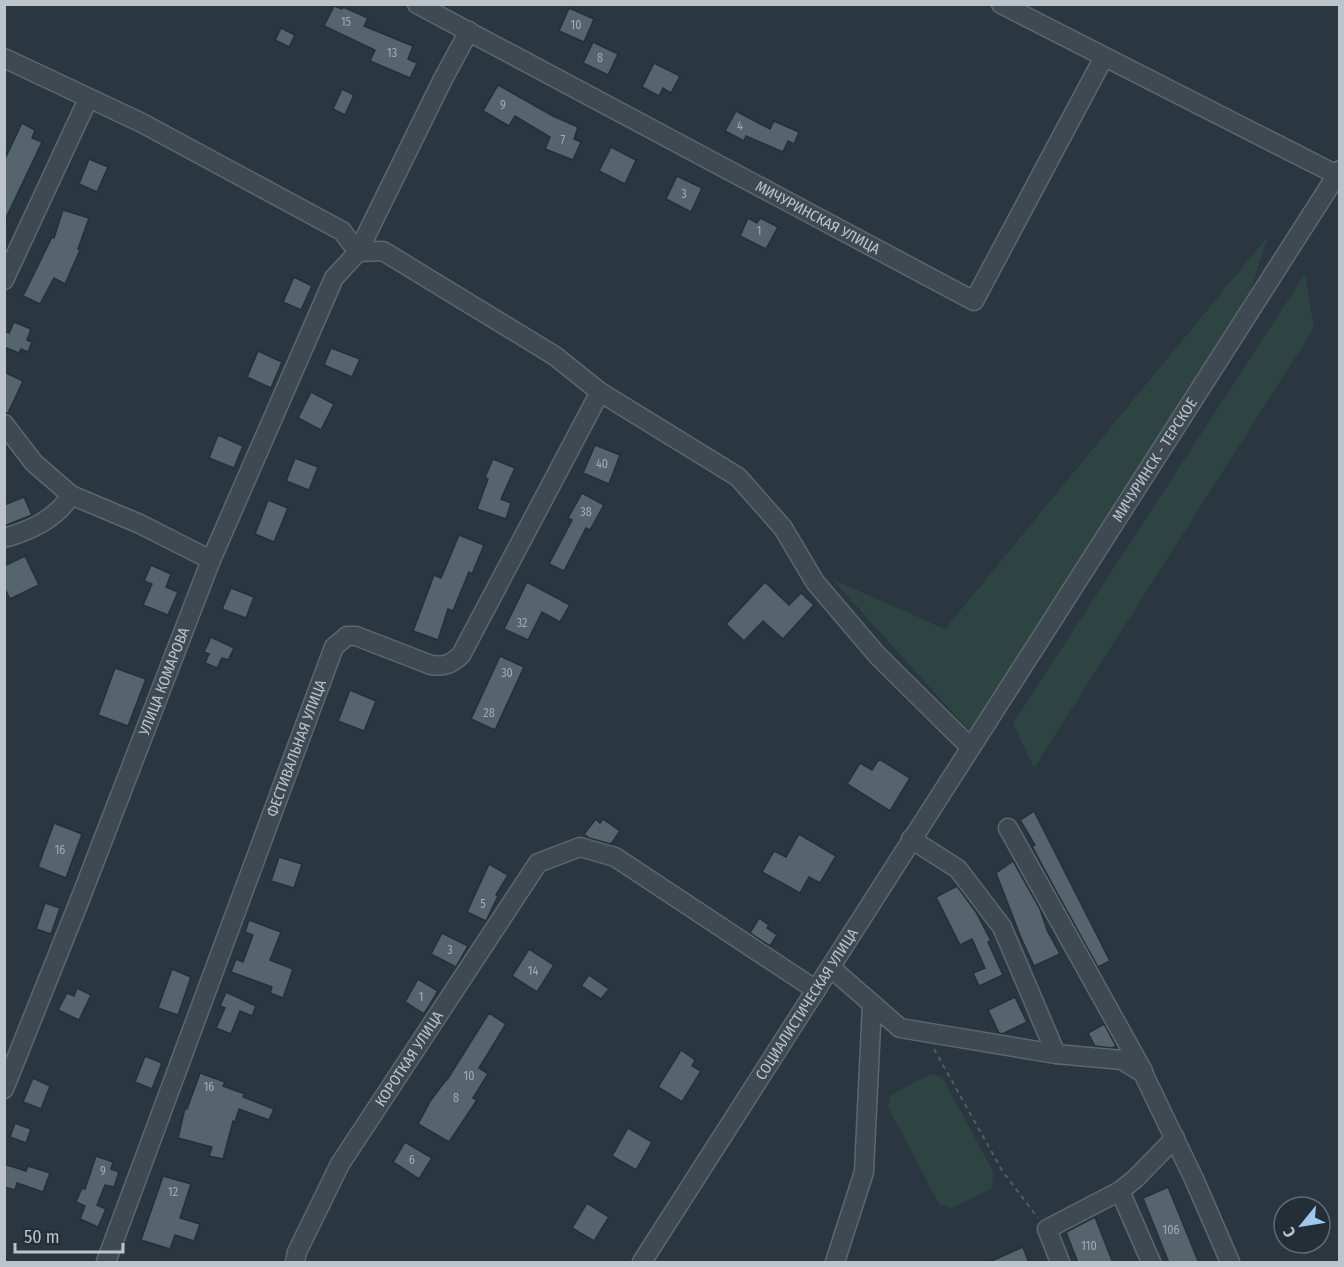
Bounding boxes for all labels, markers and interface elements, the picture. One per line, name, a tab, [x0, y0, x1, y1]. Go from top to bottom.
house number: 15	[341, 15, 352, 29]
house number: 10	[571, 18, 581, 32]
house number: 13	[387, 46, 397, 60]
house number: 8	[597, 51, 603, 65]
house number: 9	[500, 98, 506, 112]
house number: 4	[737, 119, 743, 133]
house number: 7	[561, 133, 566, 147]
street label: МИЧУРИНСКАЯ УЛИЦА	[752, 177, 883, 258]
house number: 3	[681, 187, 687, 201]
house number: 1	[757, 224, 761, 238]
street label: МИЧУРИНСК - ТЕРСКОЕ	[1109, 395, 1201, 525]
house number: 40	[596, 457, 608, 471]
house number: 38	[580, 505, 592, 519]
house number: 32	[517, 616, 527, 630]
street label: УЛИЦА КОМАРОВА	[135, 625, 193, 739]
house number: 30	[501, 666, 513, 680]
street label: ФЕСТИВАЛЬНАЯ УЛИЦА	[263, 677, 330, 819]
house number: 28	[483, 706, 495, 720]
house number: 16	[55, 843, 65, 857]
house number: 5	[480, 897, 486, 911]
street label: СОЦИАЛИСТИЧЕСКАЯ УЛИЦА	[752, 925, 862, 1083]
house number: 3	[447, 943, 453, 957]
house number: 14	[528, 964, 538, 978]
house number: 1	[419, 990, 423, 1004]
street label: КОРОТКАЯ УЛИЦА	[371, 1008, 447, 1110]
house number: 10	[464, 1069, 474, 1083]
house number: 16	[204, 1080, 214, 1094]
house number: 8	[453, 1091, 459, 1105]
house number: 6	[409, 1153, 415, 1167]
house number: 9	[100, 1164, 106, 1178]
house number: 12	[168, 1185, 178, 1199]
north arrow	[1272, 1195, 1332, 1255]
scale bar	[15, 1216, 123, 1254]
house number: 106	[1163, 1223, 1179, 1237]
text: С	[1279, 1223, 1300, 1241]
text: 50 m	[24, 1226, 60, 1248]
house number: 110	[1081, 1239, 1097, 1253]

